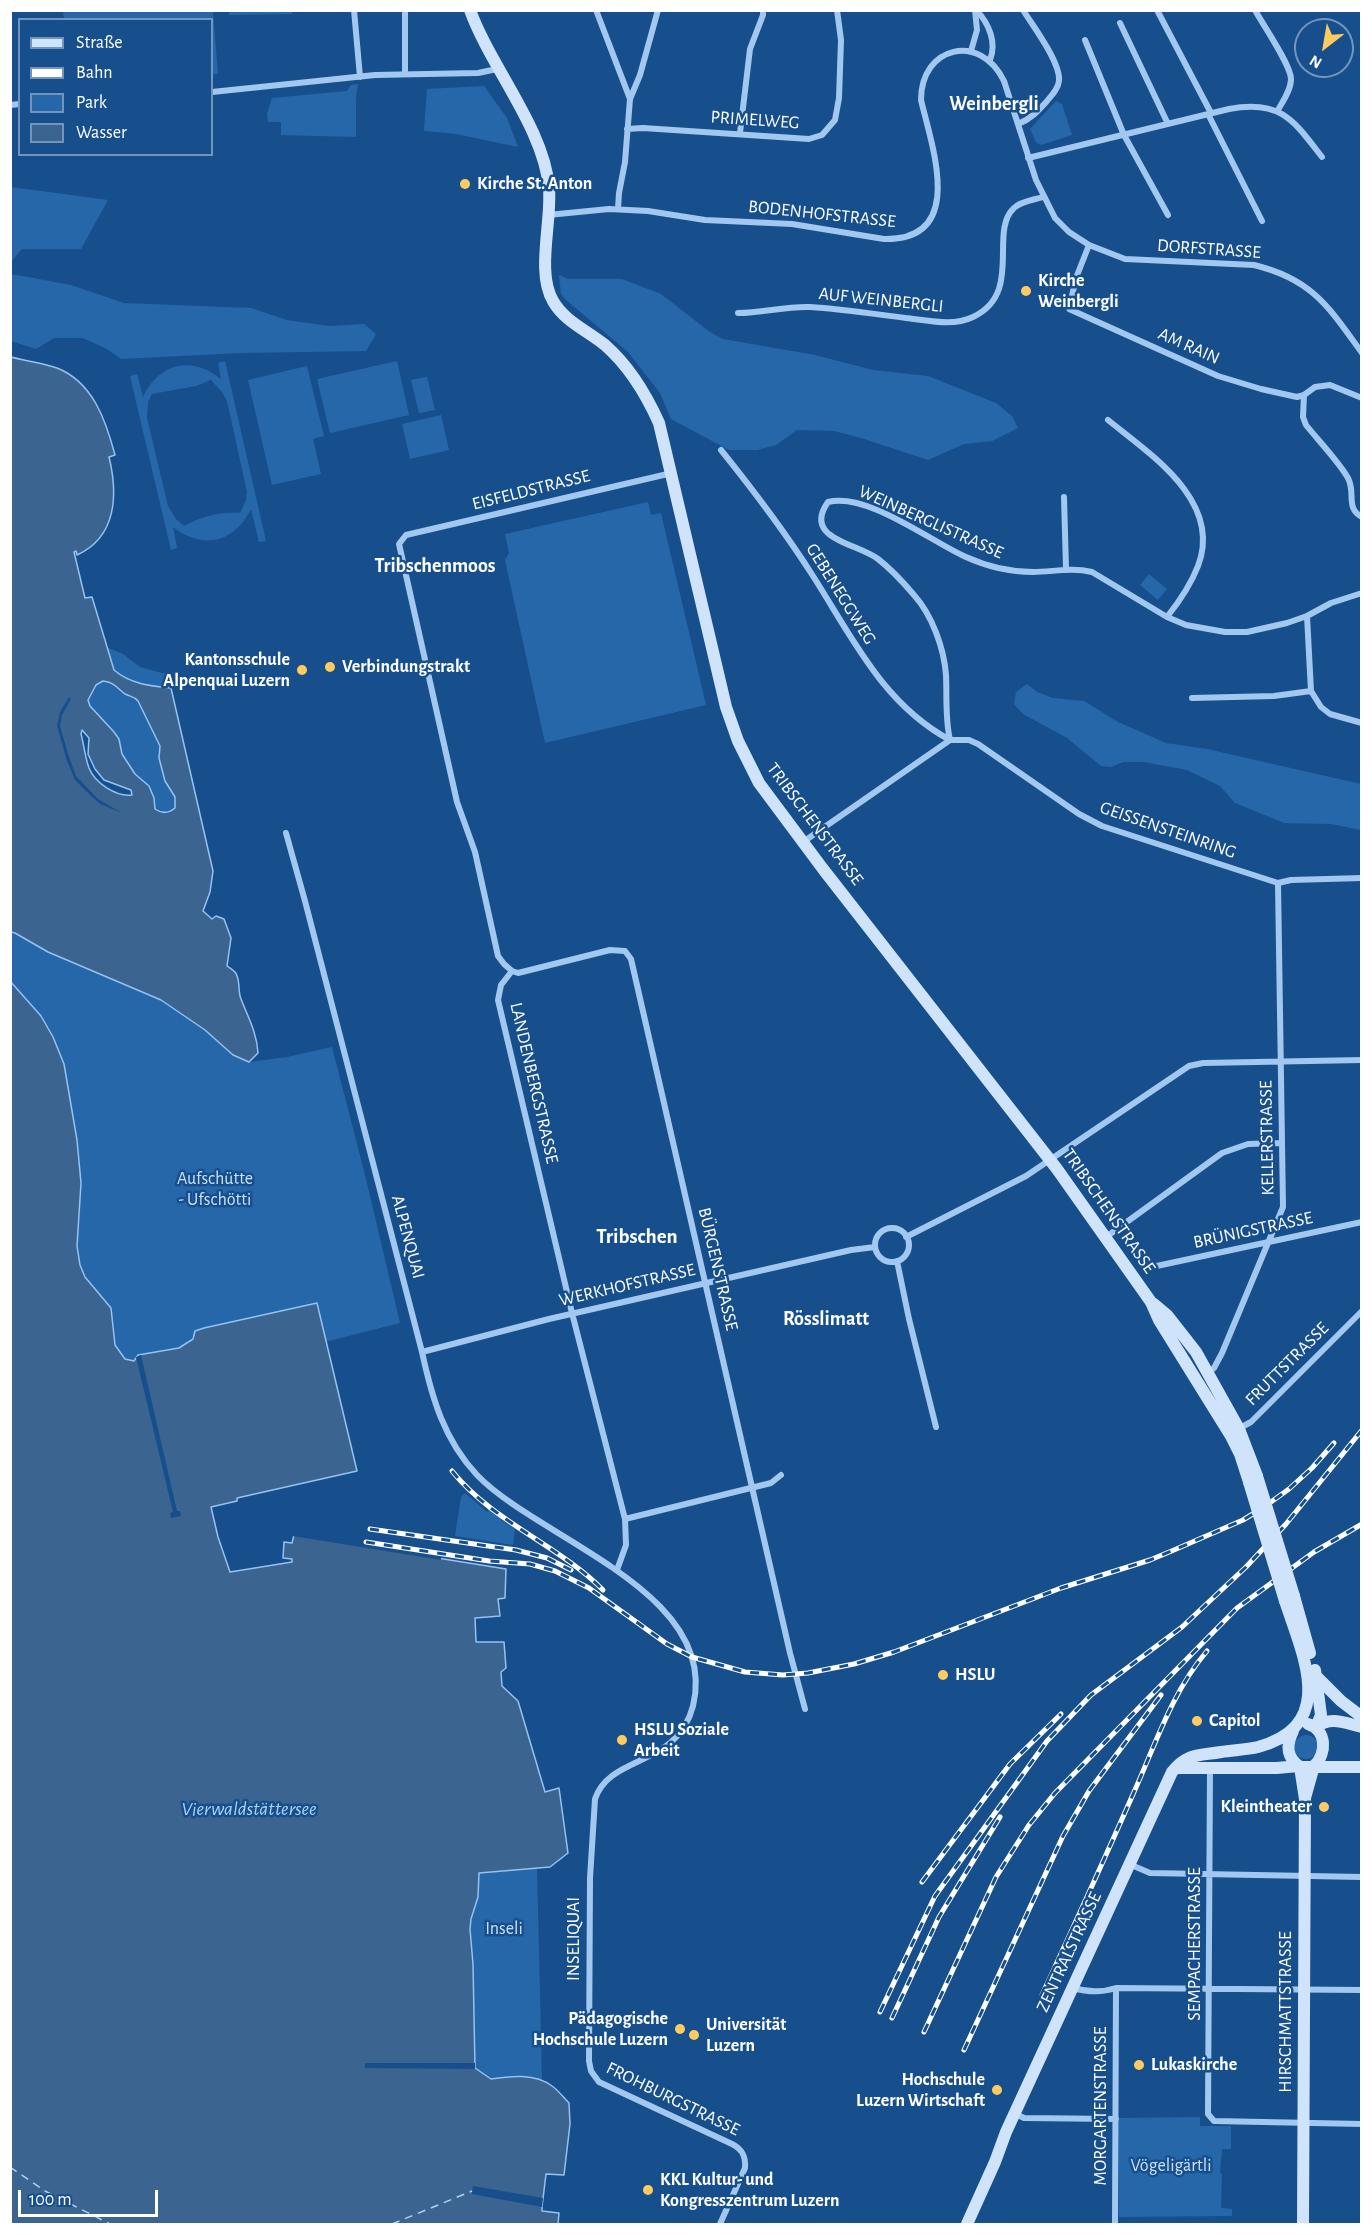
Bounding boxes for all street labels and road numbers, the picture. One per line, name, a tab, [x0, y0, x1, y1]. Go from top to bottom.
street label: PRIMELWEG	[710, 106, 800, 134]
street label: BODENHOFSTRASSE	[747, 196, 897, 232]
street label: DORFSTRASSE	[1156, 235, 1262, 263]
street label: AUF WEINBERGLI	[818, 283, 944, 317]
street label: AM RAIN	[1155, 323, 1223, 369]
street label: EISFELDSTRASSE	[470, 465, 592, 515]
street label: WEINBERGLISTRASSE	[855, 480, 1007, 564]
street label: GEBENEGGWEG	[801, 539, 881, 649]
street label: TRIBSCHENSTRASSE	[762, 759, 868, 889]
street label: GEISSENSTEINRING	[1097, 797, 1239, 863]
street label: LANDENBERGSTRASSE	[505, 1000, 563, 1166]
street label: KELLERSTRASSE	[1255, 1080, 1279, 1196]
street label: TRIBSCHENSTRASSE	[1058, 1144, 1160, 1278]
street label: ALPENQUAI	[386, 1193, 430, 1281]
street label: BÜRGENSTRASSE	[693, 1205, 743, 1333]
street label: BRÜNIGSTRASSE	[1191, 1207, 1315, 1253]
street label: WERKHOFSTRASSE	[557, 1259, 697, 1311]
street label: FRUTTSTRASSE	[1241, 1318, 1333, 1410]
street label: SEMPACHERSTRASSE	[1184, 1867, 1206, 2021]
street label: ZENTRALSTRASSE	[1032, 1889, 1106, 2015]
street label: INSELIQUAI	[563, 1897, 585, 1981]
street label: HIRSCHMATTSTRASSE	[1275, 1931, 1297, 2093]
street label: MORGARTENSTRASSE	[1090, 2027, 1112, 2185]
street label: FROHBURGSTRASSE	[603, 2057, 743, 2141]

